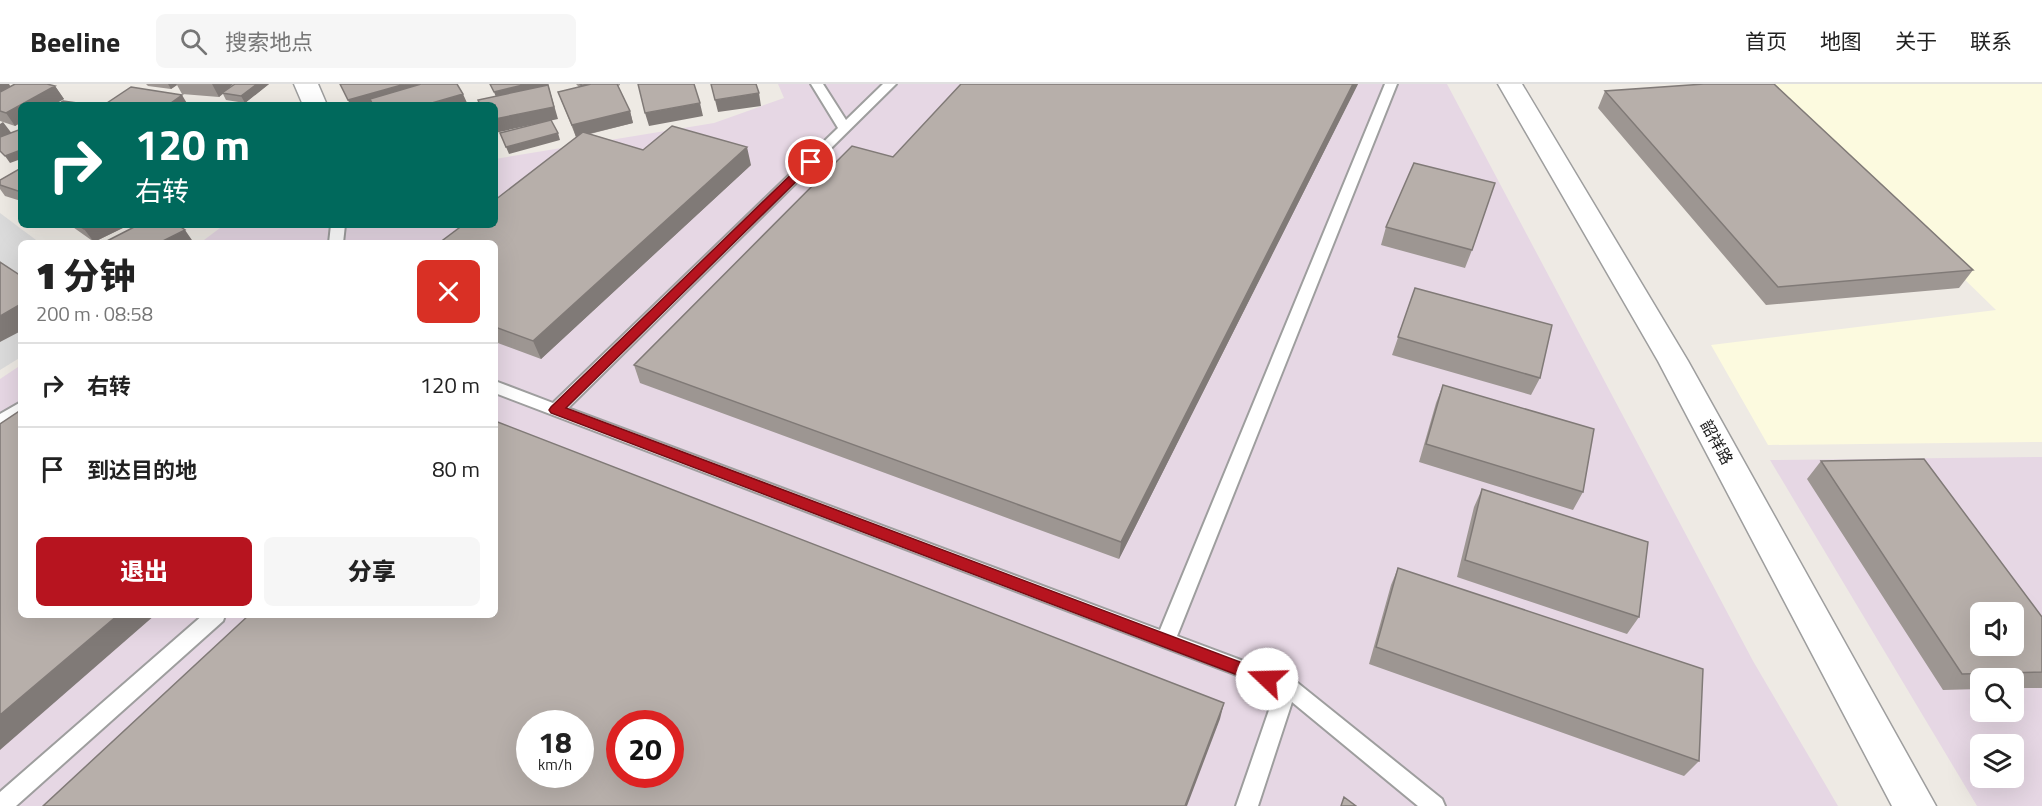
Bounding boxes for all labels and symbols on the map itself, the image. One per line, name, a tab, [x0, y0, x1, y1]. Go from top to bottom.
pin	[785, 136, 836, 187]
street label: 韶祥路	[1695, 415, 1739, 469]
position arrow	[1235, 647, 1299, 711]
speed limit sign: 20	[606, 710, 684, 788]

